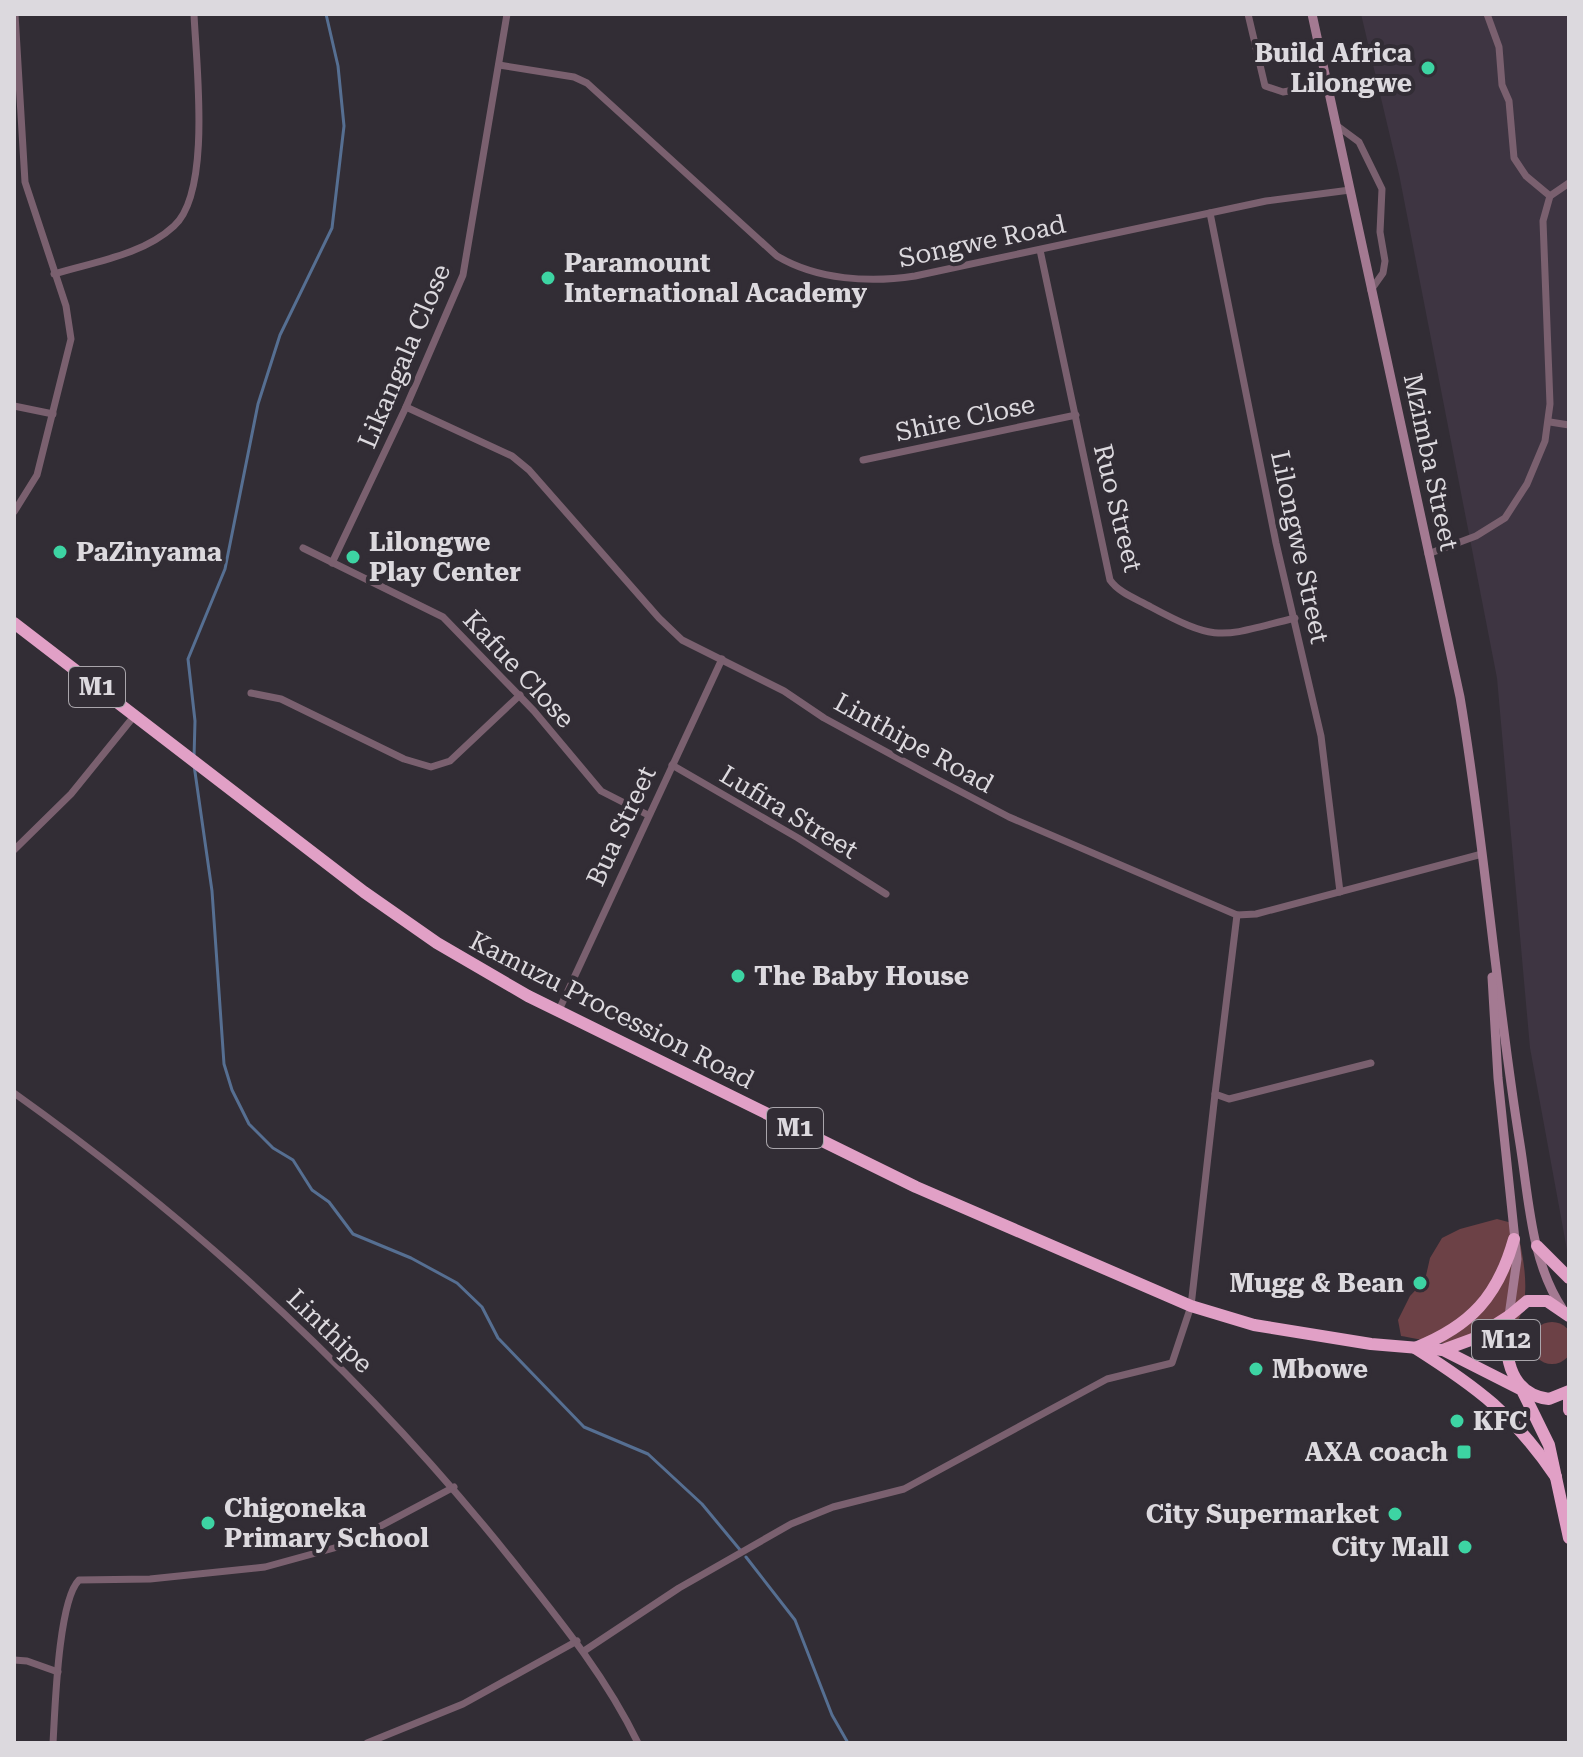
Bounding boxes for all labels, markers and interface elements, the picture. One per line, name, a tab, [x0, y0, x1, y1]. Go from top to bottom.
place label: Build Africa Lilongwe	[1254, 38, 1412, 98]
marker: Build Africa Lilongwe	[1419, 59, 1437, 77]
street label: Songwe Road	[896, 209, 1069, 273]
place label: Paramount International Academy	[564, 248, 868, 308]
street label: Likangala Close	[352, 259, 456, 453]
marker: Paramount International Academy	[539, 269, 557, 287]
street label: Mzimba Street	[1398, 371, 1464, 554]
street label: Shire Close	[893, 389, 1037, 447]
street label: Ruo Street	[1088, 441, 1148, 575]
street label: Lilongwe Street	[1265, 448, 1335, 647]
place label: Lilongwe Play Center	[369, 527, 521, 587]
place label: PaZinyama	[76, 537, 222, 567]
marker: PaZinyama	[51, 543, 69, 561]
marker: Lilongwe Play Center	[344, 548, 362, 566]
street label: Kafue Close	[457, 604, 581, 734]
road number: M1	[69, 667, 125, 707]
street label: Linthipe Road	[829, 687, 999, 799]
street label: Lufira Street	[715, 759, 864, 865]
street label: Bua Street	[580, 761, 662, 891]
street label: Kamuzu Procession Road	[465, 925, 760, 1095]
place label: The Baby House	[754, 961, 969, 991]
marker: The Baby House	[729, 967, 747, 985]
road number: M1	[767, 1108, 823, 1148]
place label: Mugg & Bean	[1229, 1268, 1404, 1298]
marker: Mugg & Bean	[1411, 1274, 1429, 1292]
street label: Linthipe	[281, 1283, 379, 1379]
road number: M12	[1472, 1320, 1540, 1360]
place label: Mbowe	[1272, 1354, 1368, 1384]
marker: Mbowe	[1247, 1360, 1265, 1378]
place label: KFC	[1473, 1406, 1527, 1436]
marker: KFC	[1448, 1412, 1466, 1430]
place label: AXA coach	[1305, 1437, 1449, 1467]
marker: AXA coach	[1455, 1443, 1473, 1461]
place label: Chigoneka Primary School	[224, 1493, 429, 1553]
place label: City Supermarket	[1146, 1499, 1379, 1529]
marker: City Supermarket	[1386, 1505, 1404, 1523]
marker: Chigoneka Primary School	[199, 1514, 217, 1532]
place label: City Mall	[1331, 1532, 1449, 1562]
marker: City Mall	[1456, 1538, 1474, 1556]

